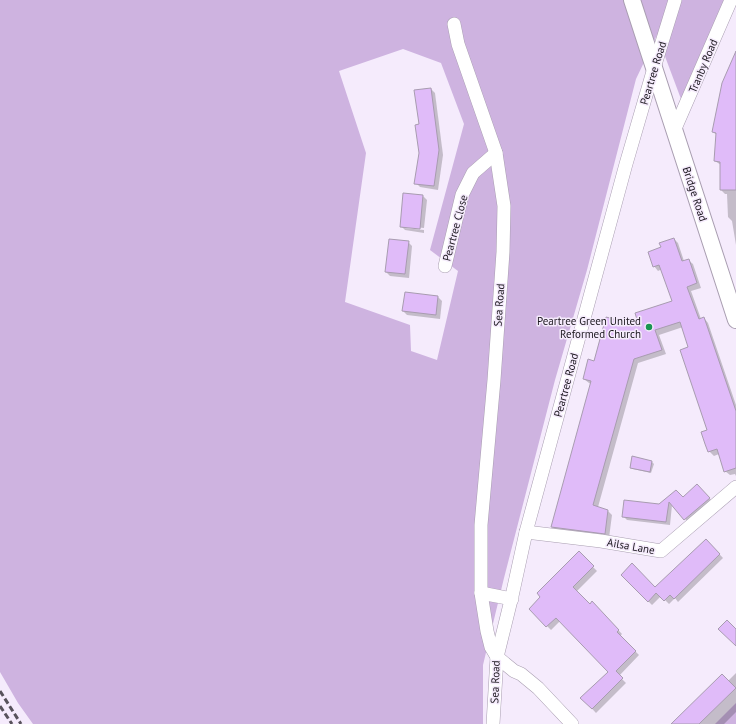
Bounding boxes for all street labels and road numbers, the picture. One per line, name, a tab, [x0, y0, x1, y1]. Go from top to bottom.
street label: Tranby Road	[685, 37, 721, 95]
street label: Peartree Road	[637, 40, 669, 106]
street label: Bridge Road	[680, 165, 710, 223]
street label: Peartree Close	[439, 193, 471, 263]
street label: Sea Road	[491, 283, 507, 327]
street label: Peartree Road	[551, 351, 581, 419]
street label: Ailsa Lane	[606, 535, 656, 557]
street label: Sea Road	[487, 660, 503, 704]

